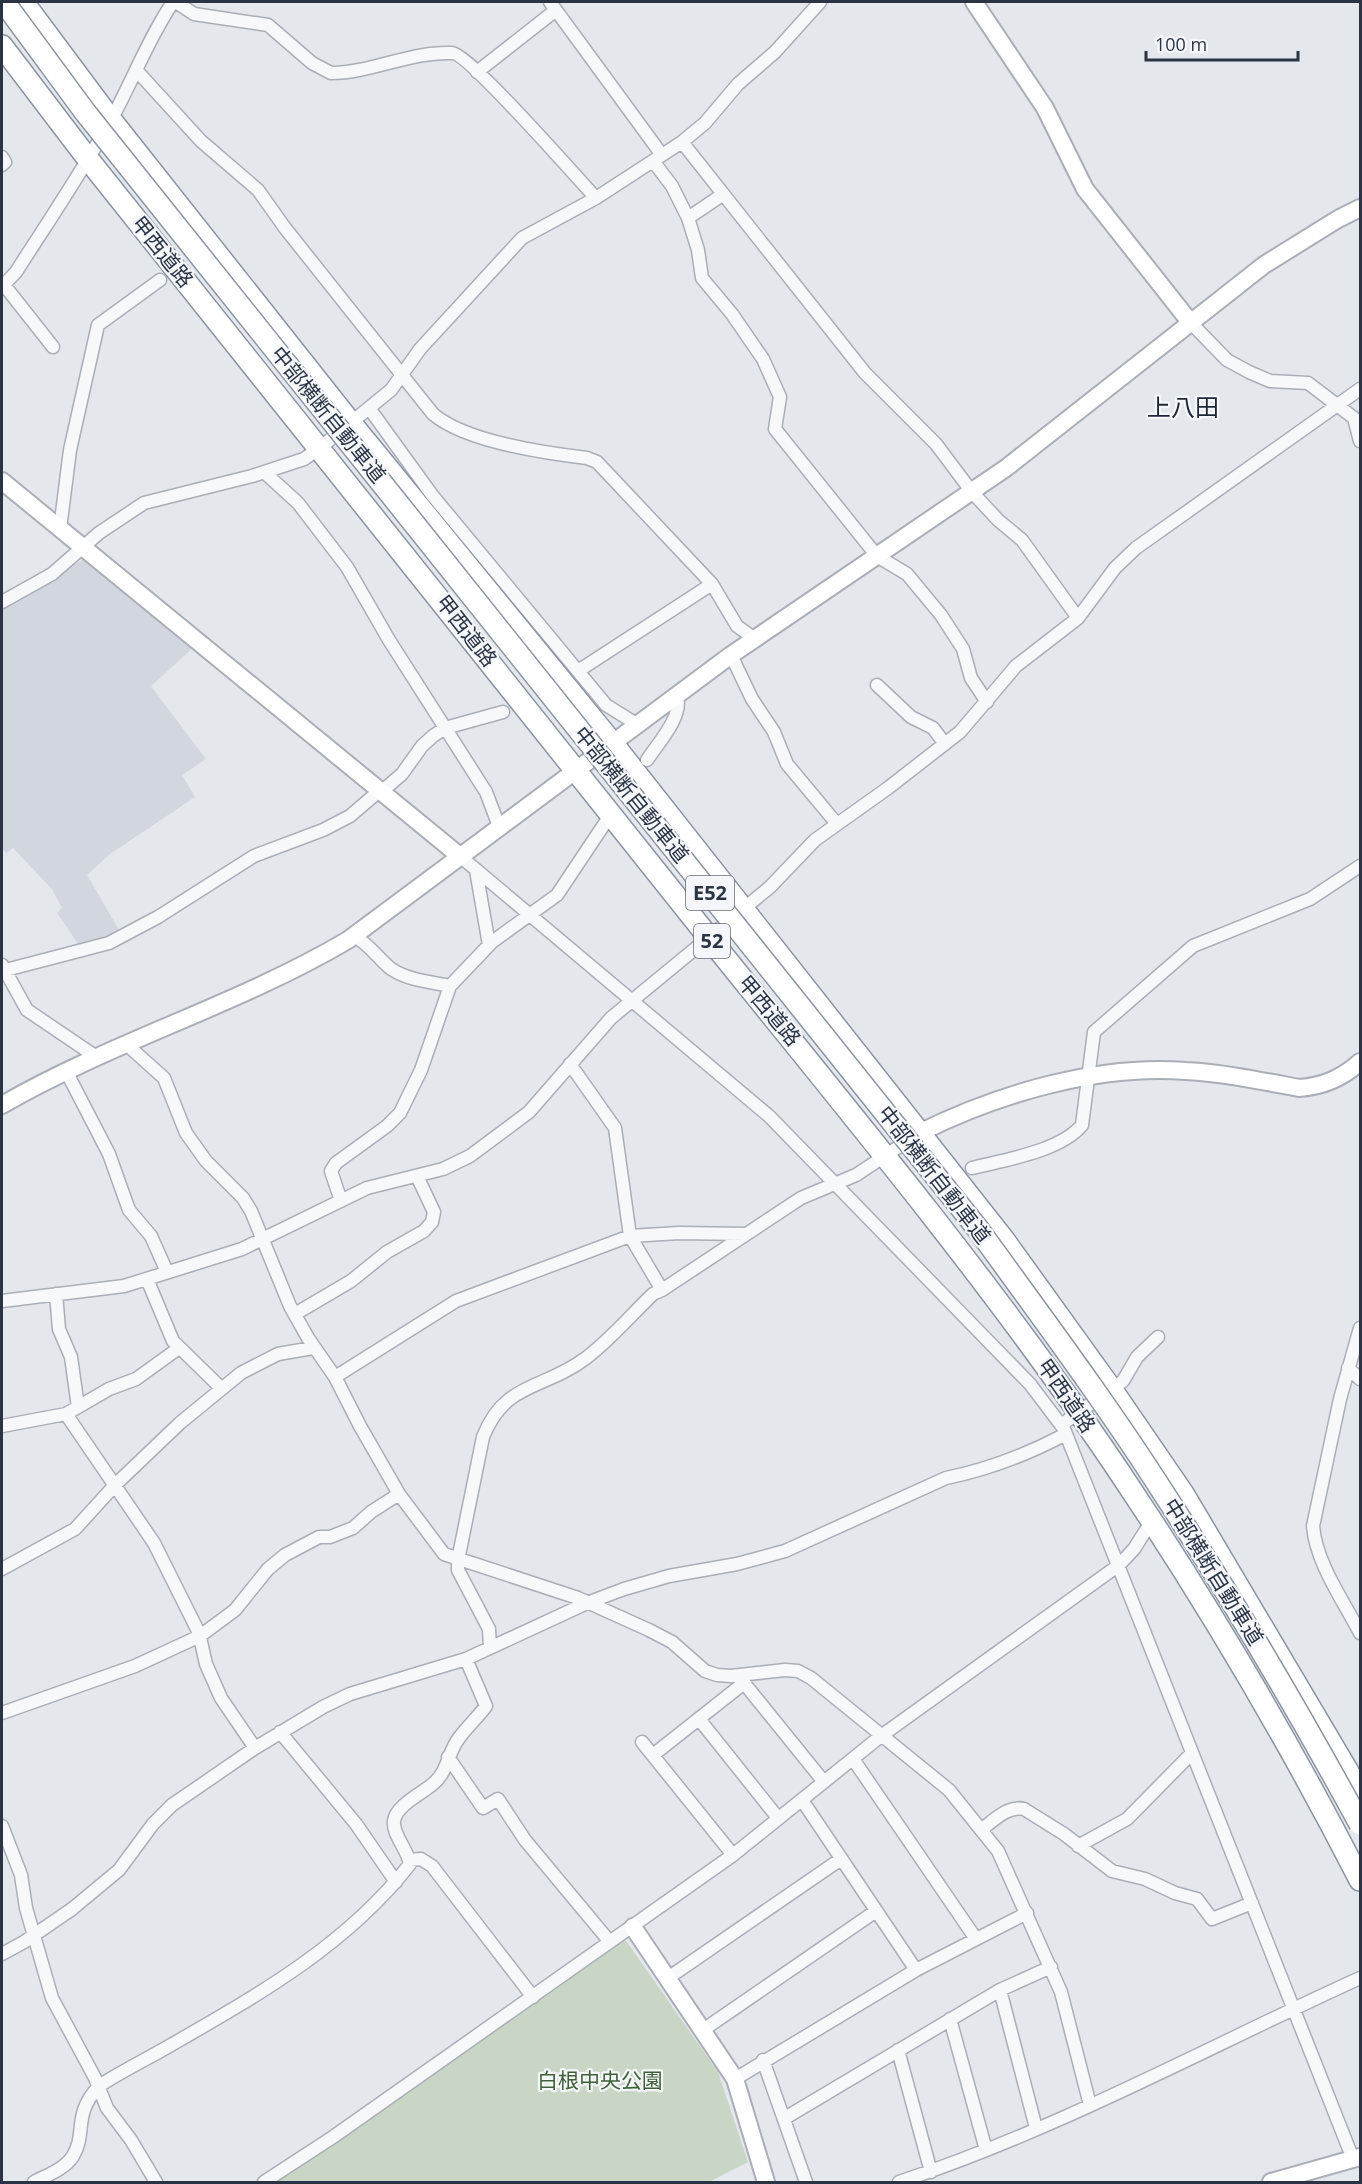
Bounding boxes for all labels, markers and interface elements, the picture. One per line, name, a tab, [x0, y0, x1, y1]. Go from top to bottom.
scale bar	[1146, 24, 1298, 62]
text: 100 m	[1155, 32, 1207, 56]
street label: 甲西道路	[125, 210, 200, 293]
street label: 中部横断自動車道	[265, 340, 393, 488]
district label: 上八田	[1147, 390, 1219, 423]
street label: 甲西道路	[430, 589, 504, 672]
street label: 中部横断自動車道	[568, 720, 696, 868]
road number: E52	[686, 876, 734, 910]
road number: 52	[694, 924, 730, 958]
street label: 甲西道路	[732, 969, 807, 1052]
street label: 中部横断自動車道	[872, 1100, 998, 1249]
street label: 甲西道路	[1031, 1353, 1102, 1438]
street label: 中部横断自動車道	[1157, 1493, 1270, 1650]
park label: 白根中央公園	[537, 2066, 663, 2094]

